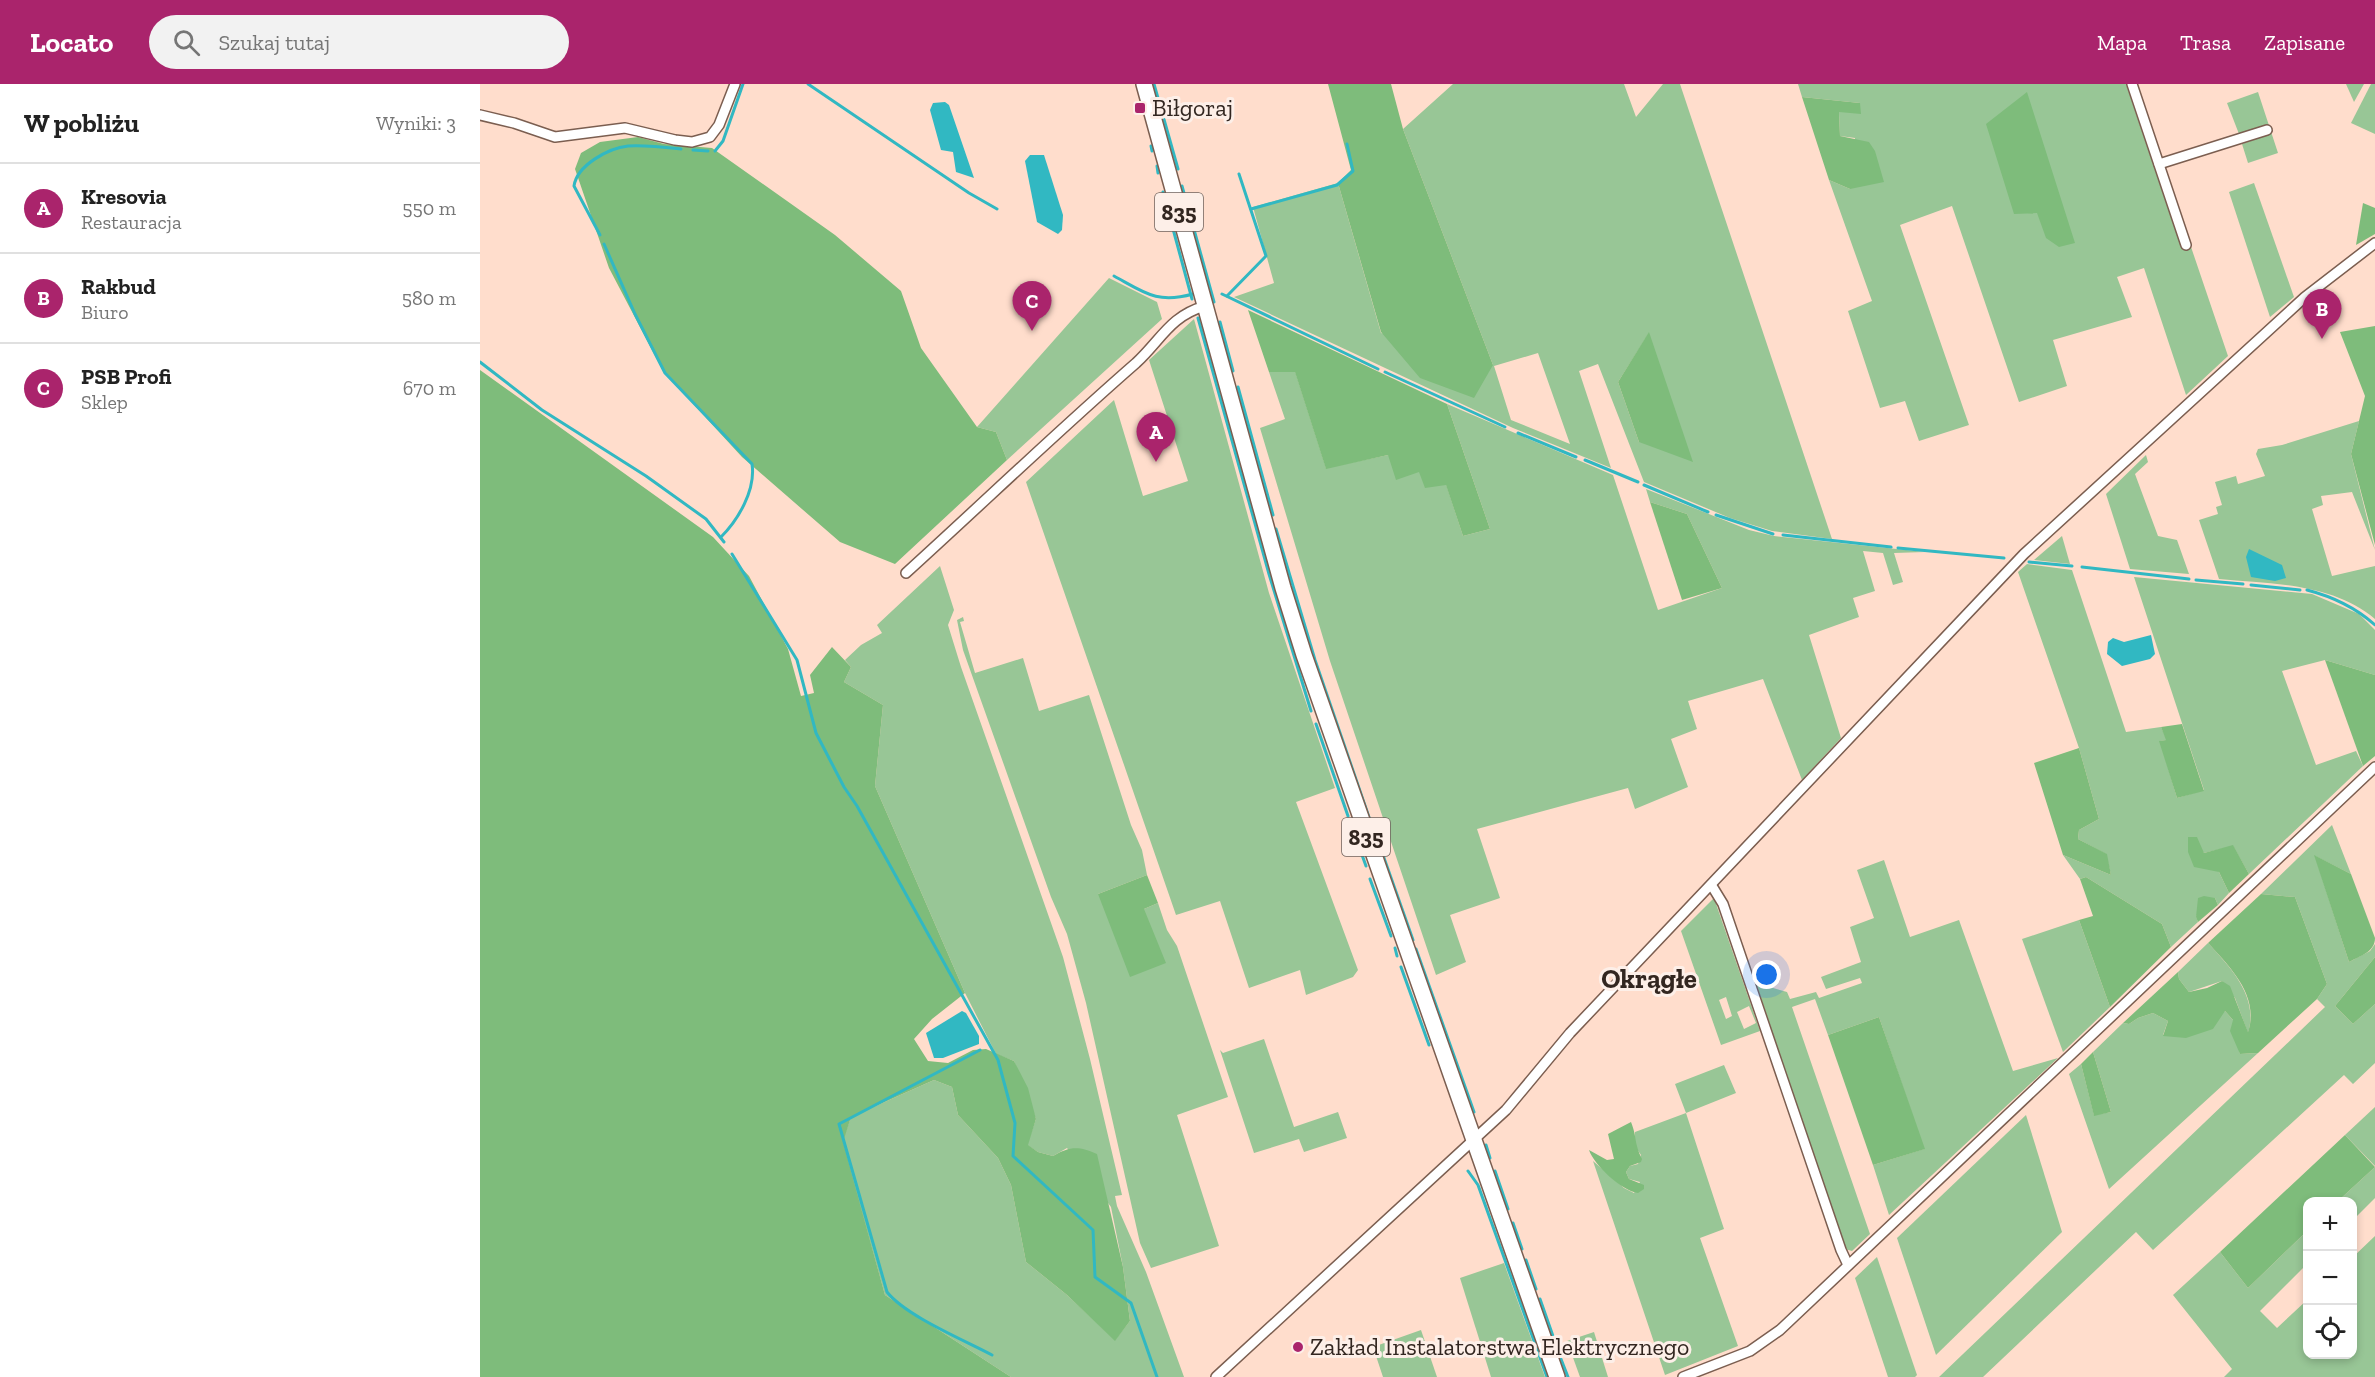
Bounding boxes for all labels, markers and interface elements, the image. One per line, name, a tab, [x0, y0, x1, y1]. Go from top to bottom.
search box	[149, 15, 569, 69]
text: Locato	[30, 26, 113, 59]
icon: search	[170, 26, 203, 59]
text: Szukaj tutaj	[218, 29, 330, 56]
text: Mapa	[2097, 30, 2147, 55]
text: Trasa	[2180, 30, 2231, 55]
text: Zapisane	[2264, 30, 2345, 55]
place label: Biłgoraj	[1152, 93, 1233, 122]
marker: Biłgoraj	[1133, 101, 1147, 115]
text: W pobliżu	[24, 107, 139, 139]
text: Wyniki: 3	[376, 111, 456, 135]
text: Kresovia	[81, 183, 167, 210]
road number: 835	[1155, 193, 1203, 231]
text: A	[37, 196, 50, 220]
text: 550 m	[402, 196, 456, 220]
text: Restauracja	[81, 210, 182, 234]
text: Rakbud	[81, 273, 156, 300]
pin: C	[1012, 282, 1052, 331]
text: B	[37, 286, 50, 310]
text: 580 m	[402, 286, 456, 310]
pin: B	[2302, 290, 2342, 339]
text: Biuro	[81, 300, 129, 324]
text: PSB Profi	[81, 363, 172, 390]
text: C	[37, 376, 50, 400]
text: 670 m	[403, 376, 456, 400]
text: Sklep	[81, 390, 128, 414]
pin: A	[1136, 412, 1176, 462]
road number: 835	[1342, 818, 1390, 856]
your location	[1752, 960, 1781, 989]
district label: Okrągłe	[1601, 963, 1697, 995]
map controls	[2303, 1197, 2357, 1359]
button: +	[2303, 1197, 2357, 1251]
button: −	[2303, 1251, 2357, 1305]
button: locate	[2303, 1305, 2357, 1359]
place label: Zakład Instalatorstwa Elektrycznego	[1310, 1332, 1689, 1361]
marker: Zakład Instalatorstwa Elektrycznego	[1291, 1340, 1305, 1354]

